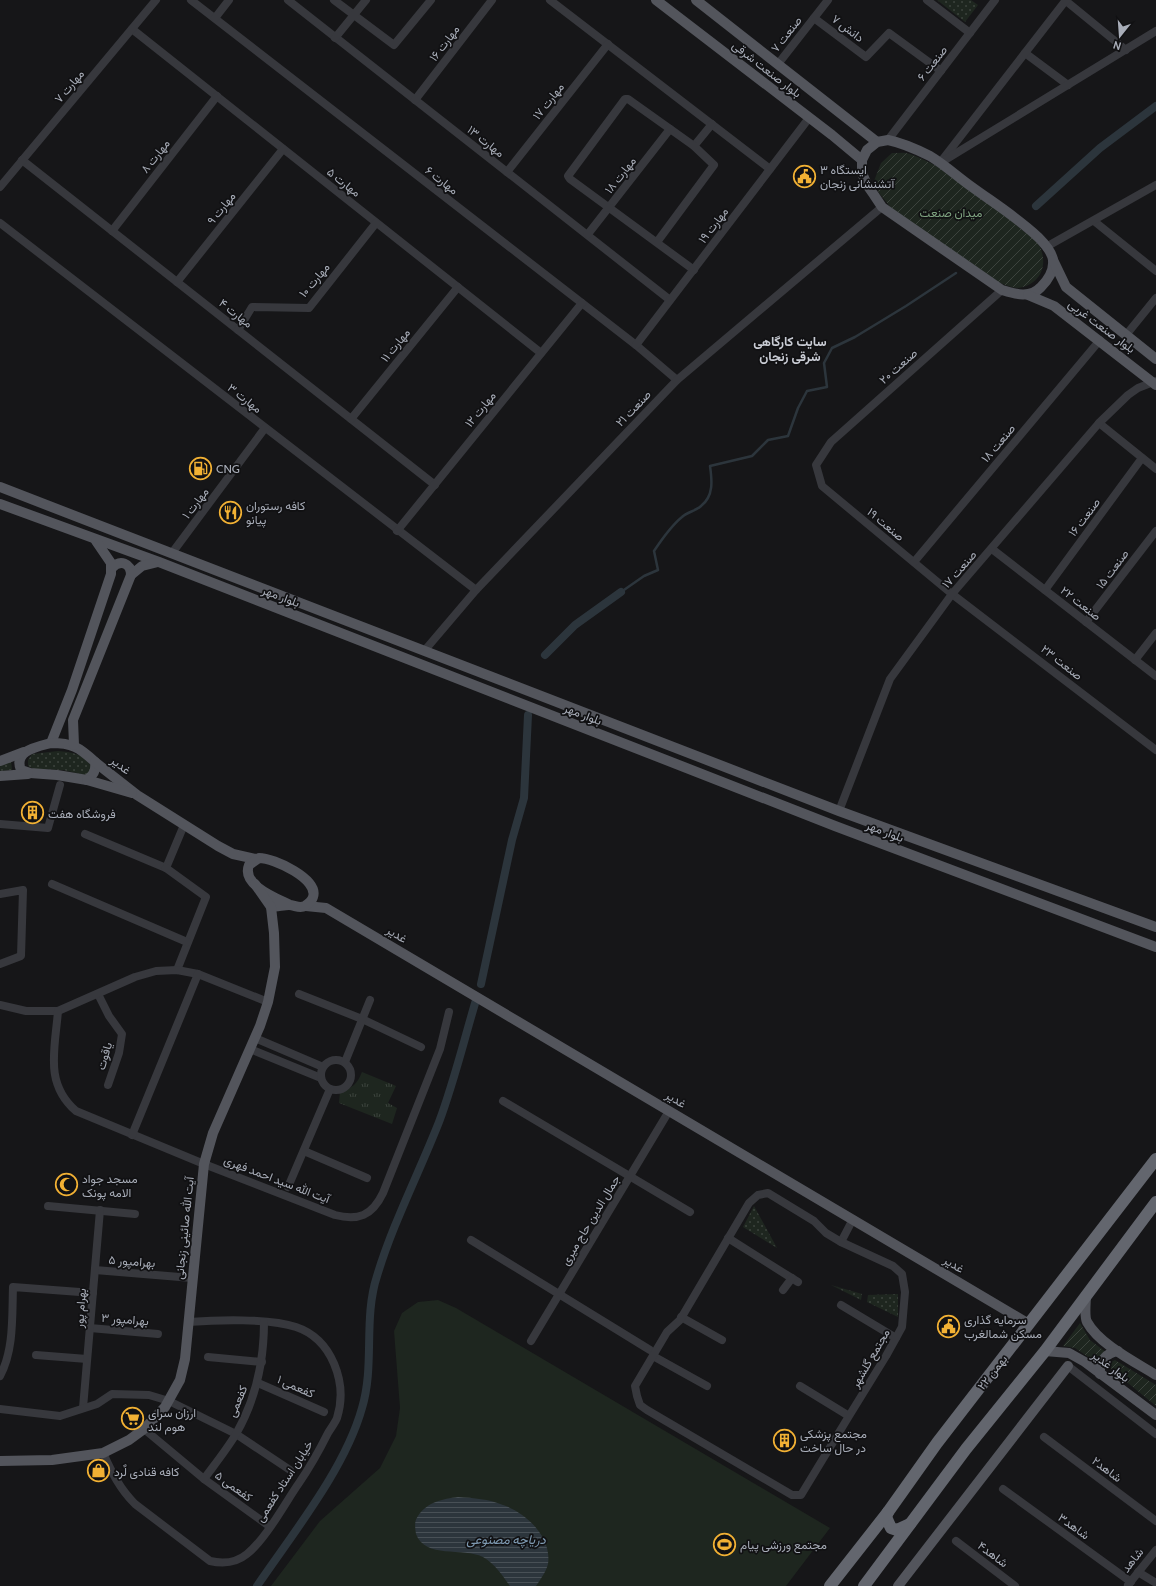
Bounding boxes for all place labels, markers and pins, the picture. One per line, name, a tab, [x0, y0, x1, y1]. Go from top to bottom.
place label: ایستگاه ۳ آتشنشانی زنجان	[820, 162, 896, 192]
public building icon: ایستگاه ۳ آتشنشانی زنجان	[791, 163, 817, 189]
fuel station icon: CNG	[187, 455, 213, 481]
place label: CNG	[216, 461, 240, 476]
place label: كافه رستوران پيانو	[246, 498, 305, 528]
restaurant icon: كافه رستوران پيانو	[217, 499, 243, 525]
building icon: فروشگاه هفت	[20, 800, 46, 826]
place label: فروشگاه هفت	[48, 806, 116, 822]
place label: مسجد جواد الامه پونک	[82, 1171, 138, 1201]
mosque icon: مسجد جواد الامه پونک	[53, 1172, 79, 1198]
place label: سرمایه گذاری مسکن شمالغرب	[964, 1312, 1042, 1342]
public building icon: سرمایه گذاری مسکن شمالغرب	[936, 1313, 962, 1339]
place label: ارزان سرای هوم لند	[148, 1405, 196, 1435]
supermarket icon: ارزان سرای هوم لند	[120, 1406, 146, 1432]
place label: مجتمع پزشکی در حال ساخت	[800, 1426, 867, 1456]
building icon: مجتمع پزشکی در حال ساخت	[772, 1427, 798, 1453]
shop icon: کافه قنادی لٌرد	[86, 1458, 112, 1484]
place label: کافه قنادی لٌرد	[114, 1464, 179, 1480]
sports icon: مجتمع ورزشی پیام	[712, 1531, 738, 1557]
place label: مجتمع ورزشی پیام	[740, 1537, 827, 1554]

